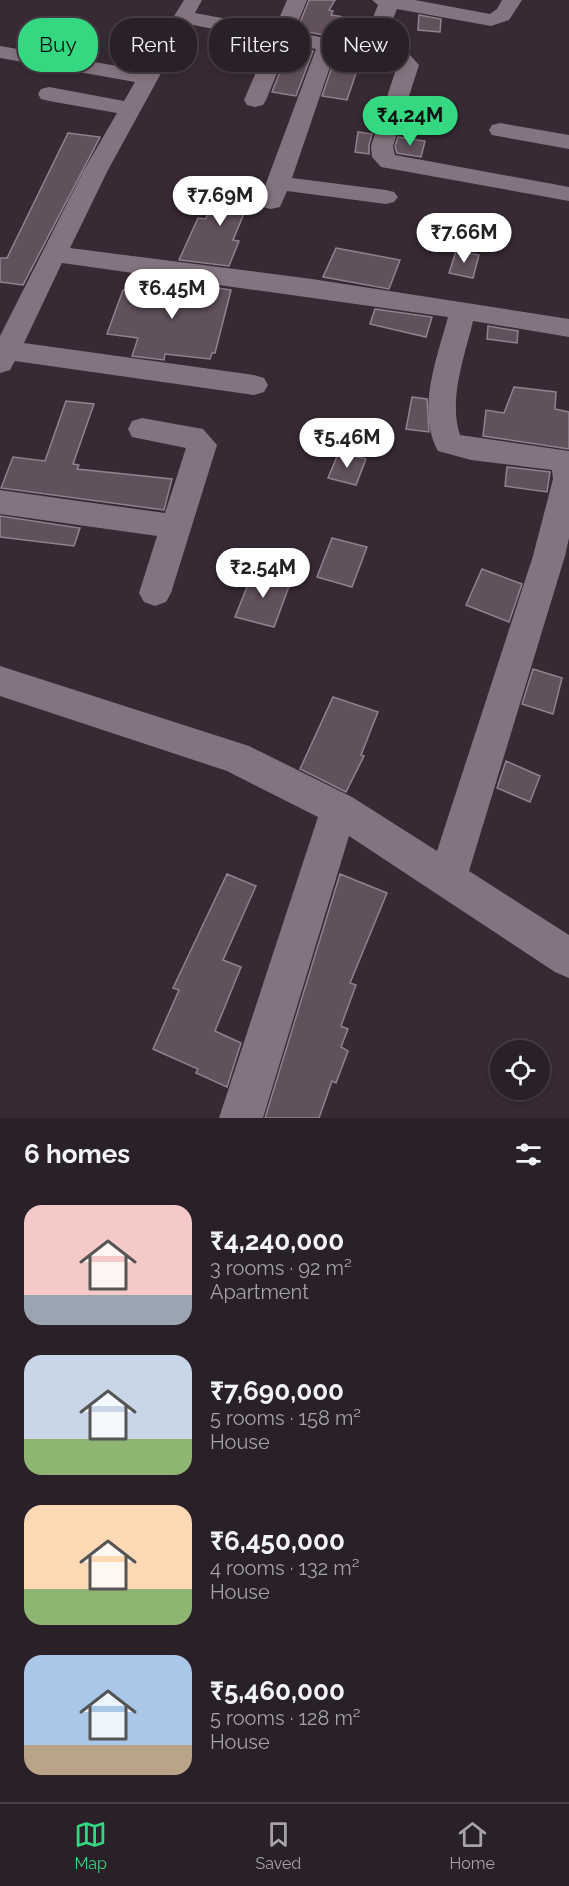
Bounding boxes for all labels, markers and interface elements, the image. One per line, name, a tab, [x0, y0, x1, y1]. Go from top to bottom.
chip: Buy	[18, 18, 98, 72]
chip: Rent	[110, 18, 197, 72]
chip: Filters	[209, 18, 310, 72]
chip: New	[322, 18, 409, 72]
pin: ₹4.24M	[361, 96, 459, 147]
text: ₹4.24M	[377, 103, 443, 127]
pin: ₹7.69M	[171, 176, 269, 227]
text: ₹7.69M	[187, 183, 253, 207]
pin: ₹7.66M	[415, 213, 513, 264]
text: ₹7.66M	[431, 220, 497, 244]
pin: ₹6.45M	[123, 269, 221, 320]
text: ₹6.45M	[138, 276, 206, 300]
pin: ₹5.46M	[298, 418, 396, 469]
text: ₹5.46M	[313, 425, 381, 449]
pin: ₹2.54M	[214, 548, 312, 599]
text: ₹2.54M	[230, 555, 296, 579]
map controls	[490, 1040, 550, 1100]
button: locate	[490, 1040, 550, 1100]
icon: filters	[512, 1138, 545, 1171]
text: 6 homes	[24, 1139, 130, 1169]
text: ₹4,240,000	[210, 1226, 344, 1256]
icon: home	[72, 1229, 144, 1301]
text: 3 rooms · 92 m²	[210, 1256, 352, 1280]
text: Apartment	[210, 1280, 309, 1304]
text: ₹7,690,000	[210, 1376, 344, 1406]
icon: home	[72, 1379, 144, 1451]
text: 5 rooms · 158 m²	[210, 1406, 361, 1430]
text: House	[210, 1430, 270, 1454]
text: ₹6,450,000	[210, 1526, 345, 1556]
icon: home	[72, 1529, 144, 1601]
text: 4 rooms · 132 m²	[210, 1556, 359, 1580]
text: House	[210, 1580, 270, 1604]
text: ₹5,460,000	[210, 1676, 345, 1706]
icon: home	[72, 1679, 144, 1751]
text: 5 rooms · 128 m²	[210, 1706, 361, 1730]
text: House	[210, 1730, 270, 1754]
tab: Map	[74, 1818, 107, 1873]
tab: Saved	[255, 1818, 301, 1873]
tab: Home	[450, 1818, 495, 1873]

